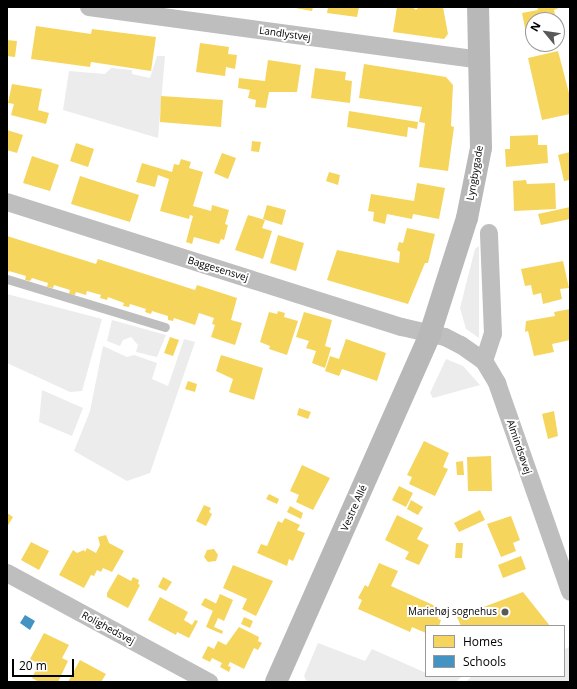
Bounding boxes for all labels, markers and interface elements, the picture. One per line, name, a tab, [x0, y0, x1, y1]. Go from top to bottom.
north arrow	[525, 12, 565, 52]
text: N	[526, 19, 544, 34]
street label: Landlystvej	[258, 24, 312, 44]
street label: Lyngbygade	[464, 145, 486, 201]
street label: Baggesensvej	[186, 254, 250, 284]
street label: Almindsøvej	[504, 418, 534, 476]
street label: Vestre Allé	[339, 483, 369, 533]
place label: Mariehøj sognehus	[408, 606, 497, 618]
marker: Mariehøj sognehus	[500, 607, 510, 617]
street label: Rolighedsvej	[79, 609, 137, 647]
legend	[425, 625, 565, 677]
text: Homes	[463, 633, 503, 650]
scale bar	[14, 651, 76, 677]
text: Schools	[463, 653, 506, 670]
text: 20 m	[19, 657, 47, 674]

